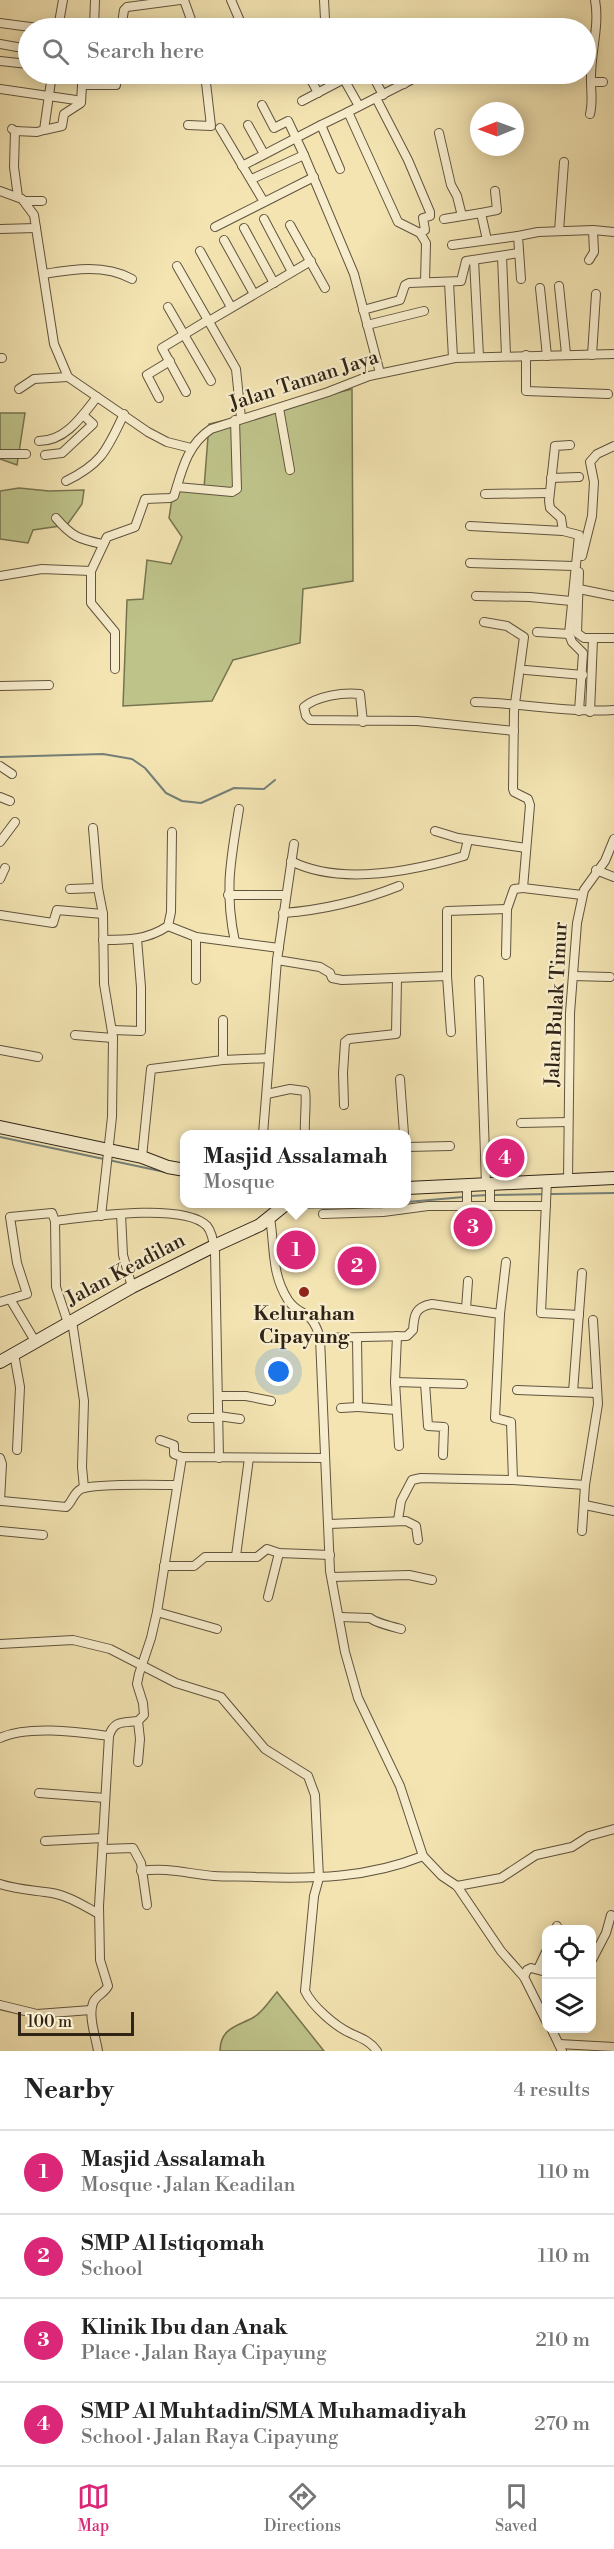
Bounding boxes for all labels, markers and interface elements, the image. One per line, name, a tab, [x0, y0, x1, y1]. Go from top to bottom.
search box	[18, 18, 596, 84]
icon: search	[39, 35, 72, 68]
text: Search here	[87, 38, 204, 65]
north arrow	[470, 102, 524, 156]
street label: Jalan Taman Jaya	[225, 345, 383, 417]
street label: Jalan Bulak Timur	[540, 921, 574, 1088]
popup	[180, 1130, 411, 1208]
pin: 4	[486, 1136, 524, 1180]
text: Masjid Assalamah	[203, 1143, 388, 1170]
text: Mosque	[203, 1170, 275, 1195]
pin: 3	[454, 1204, 492, 1250]
street label: Jalan Keadilan	[61, 1228, 190, 1312]
pin: 1	[276, 1228, 316, 1272]
pin: 2	[338, 1244, 376, 1288]
marker: Kelurahan Cipayung	[297, 1285, 311, 1299]
place label: Kelurahan Cipayung	[253, 1302, 356, 1350]
your location	[264, 1357, 293, 1386]
map controls	[542, 1925, 596, 2033]
button: locate	[542, 1925, 596, 1979]
button: layers	[542, 1979, 596, 2033]
scale bar	[18, 2009, 134, 2036]
text: 100 m	[27, 2012, 72, 2032]
text: Nearby	[24, 2074, 114, 2106]
text: 4 results	[513, 2078, 590, 2103]
text: Masjid Assalamah	[81, 2146, 265, 2173]
text: 1	[39, 2160, 48, 2185]
text: 110 m	[538, 2160, 590, 2185]
text: Mosque · Jalan Keadilan	[81, 2173, 295, 2198]
text: SMP Al Istiqomah	[81, 2230, 264, 2257]
text: 2	[37, 2244, 50, 2269]
text: 110 m	[538, 2244, 590, 2269]
text: School	[81, 2257, 143, 2282]
text: Klinik Ibu dan Anak	[81, 2314, 288, 2341]
text: 3	[37, 2328, 50, 2353]
text: 210 m	[535, 2328, 590, 2353]
text: Place · Jalan Raya Cipayung	[81, 2341, 327, 2366]
text: SMP Al Muhtadin/SMA Muhamadiyah	[81, 2398, 467, 2425]
text: 4	[37, 2412, 50, 2437]
text: 270 m	[534, 2412, 590, 2437]
text: School · Jalan Raya Cipayung	[81, 2425, 338, 2450]
tab: Map	[77, 2480, 110, 2536]
tab: Directions	[264, 2480, 341, 2536]
tab: Saved	[495, 2480, 537, 2536]

